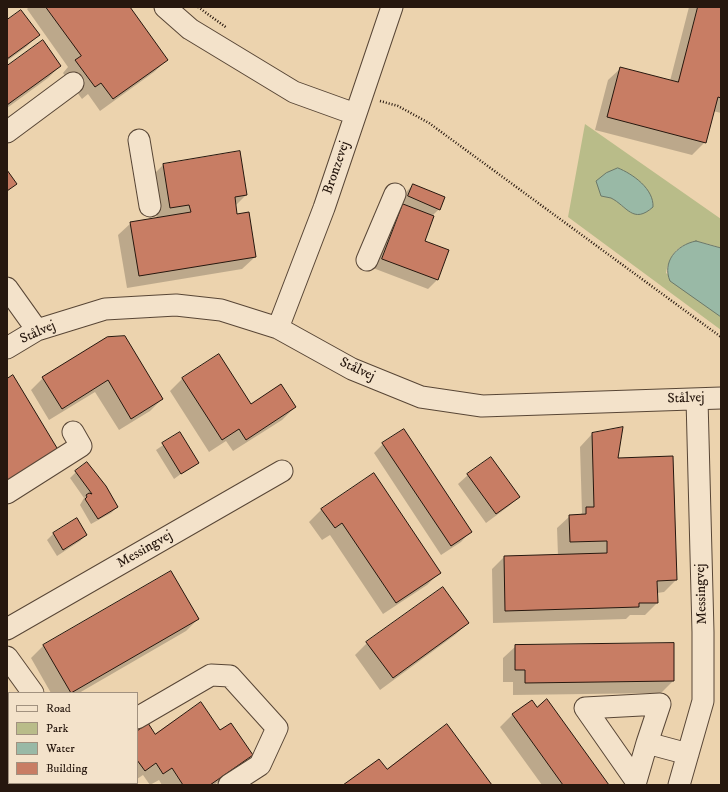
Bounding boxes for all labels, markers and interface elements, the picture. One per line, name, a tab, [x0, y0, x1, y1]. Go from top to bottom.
street label: Bronzevej	[320, 139, 354, 197]
street label: Stålvej	[18, 318, 58, 348]
street label: Stålvej	[337, 355, 377, 385]
street label: Stålvej	[667, 390, 705, 408]
street label: Messingvej	[114, 527, 176, 573]
street label: Messingvej	[693, 563, 711, 625]
legend	[8, 692, 138, 784]
text: Road	[46, 701, 71, 716]
text: Park	[46, 721, 68, 736]
text: Water	[46, 741, 75, 756]
text: Building	[46, 761, 87, 776]

